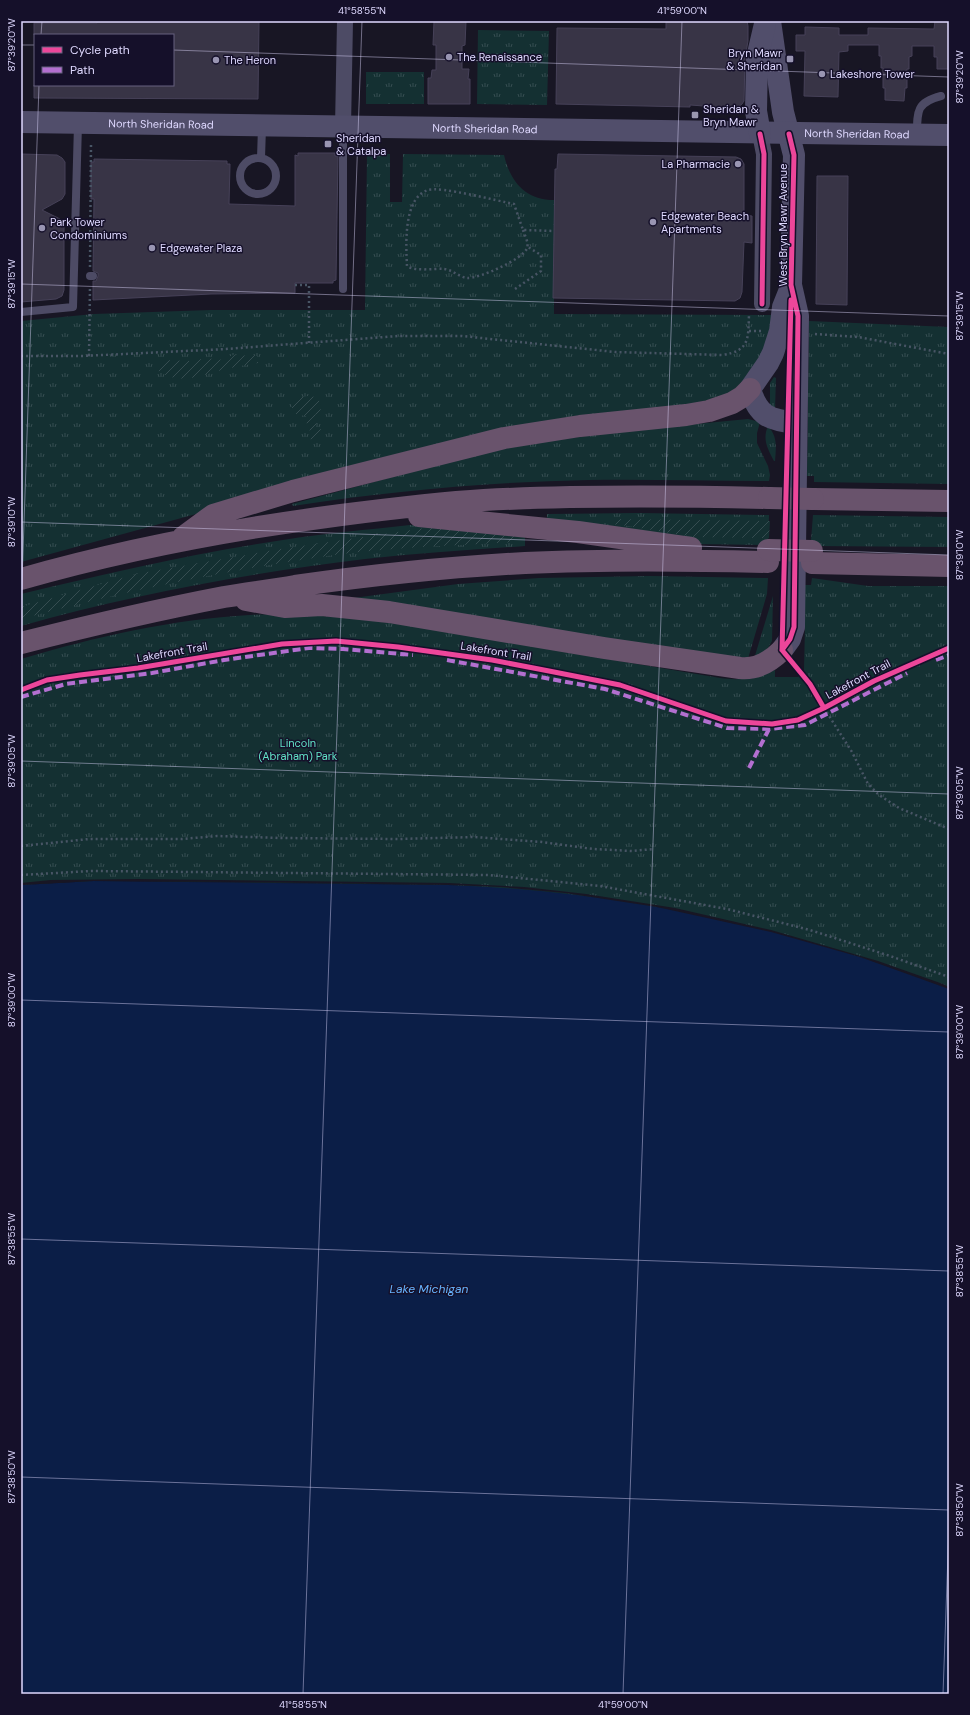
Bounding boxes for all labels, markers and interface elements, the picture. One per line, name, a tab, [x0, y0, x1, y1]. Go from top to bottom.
text: 41°58'55"N	[338, 4, 386, 17]
text: 41°59'00"N	[657, 4, 707, 17]
text: 87°39'20"W	[5, 18, 18, 72]
legend	[34, 34, 174, 86]
text: Cycle path	[70, 42, 130, 58]
place label: Bryn Mawr & Sheridan	[726, 46, 782, 73]
place label: The Renaissance	[457, 50, 542, 64]
text: 87°39'20"W	[953, 50, 966, 104]
marker: The Renaissance	[444, 52, 454, 62]
place label: The Heron	[224, 53, 276, 67]
marker: Bryn Mawr & Sheridan	[785, 54, 795, 64]
marker: The Heron	[211, 55, 221, 65]
text: Path	[70, 62, 95, 78]
place label: Lakeshore Tower	[830, 67, 915, 81]
marker: Lakeshore Tower	[817, 69, 827, 79]
place label: Sheridan & Bryn Mawr	[703, 102, 759, 129]
marker: Sheridan & Bryn Mawr	[690, 110, 700, 120]
street label: North Sheridan Road	[108, 116, 214, 132]
street label: North Sheridan Road	[432, 121, 538, 136]
street label: North Sheridan Road	[804, 126, 910, 141]
place label: Sheridan & Catalpa	[336, 131, 386, 158]
marker: Sheridan & Catalpa	[323, 139, 333, 149]
place label: La Pharmacie	[662, 157, 730, 171]
marker: La Pharmacie	[733, 159, 743, 169]
street label: West Bryn Mawr Avenue	[776, 164, 790, 286]
place label: Edgewater Beach Apartments	[661, 209, 749, 236]
place label: Park Tower Condominiums	[50, 215, 127, 242]
marker: Edgewater Beach Apartments	[648, 217, 658, 227]
marker: Park Tower Condominiums	[37, 223, 47, 233]
place label: Edgewater Plaza	[160, 241, 242, 255]
marker: Edgewater Plaza	[147, 243, 157, 253]
text: 87°39'15"W	[5, 259, 18, 309]
text: 87°39'15"W	[953, 291, 966, 341]
text: 87°39'10"W	[5, 496, 18, 547]
text: 87°39'10"W	[953, 529, 966, 580]
street label: Lakefront Trail	[460, 638, 532, 664]
street label: Lakefront Trail	[136, 639, 208, 665]
street label: Lakefront Trail	[823, 656, 893, 702]
text: 87°39'05"W	[5, 734, 18, 788]
park label: Lincoln (Abraham) Park	[259, 736, 338, 763]
text: 87°39'05"W	[953, 766, 966, 820]
text: 87°39'00"W	[5, 973, 18, 1027]
text: 87°39'00"W	[953, 1005, 966, 1059]
text: 87°38'55"W	[5, 1212, 18, 1265]
text: 87°38'55"W	[953, 1244, 966, 1297]
water label: Lake Michigan	[390, 1281, 469, 1297]
text: 87°38'50"W	[5, 1450, 18, 1504]
text: 87°38'50"W	[953, 1483, 966, 1537]
text: 41°58'55"N	[279, 1698, 327, 1711]
text: 41°59'00"N	[598, 1698, 648, 1711]

